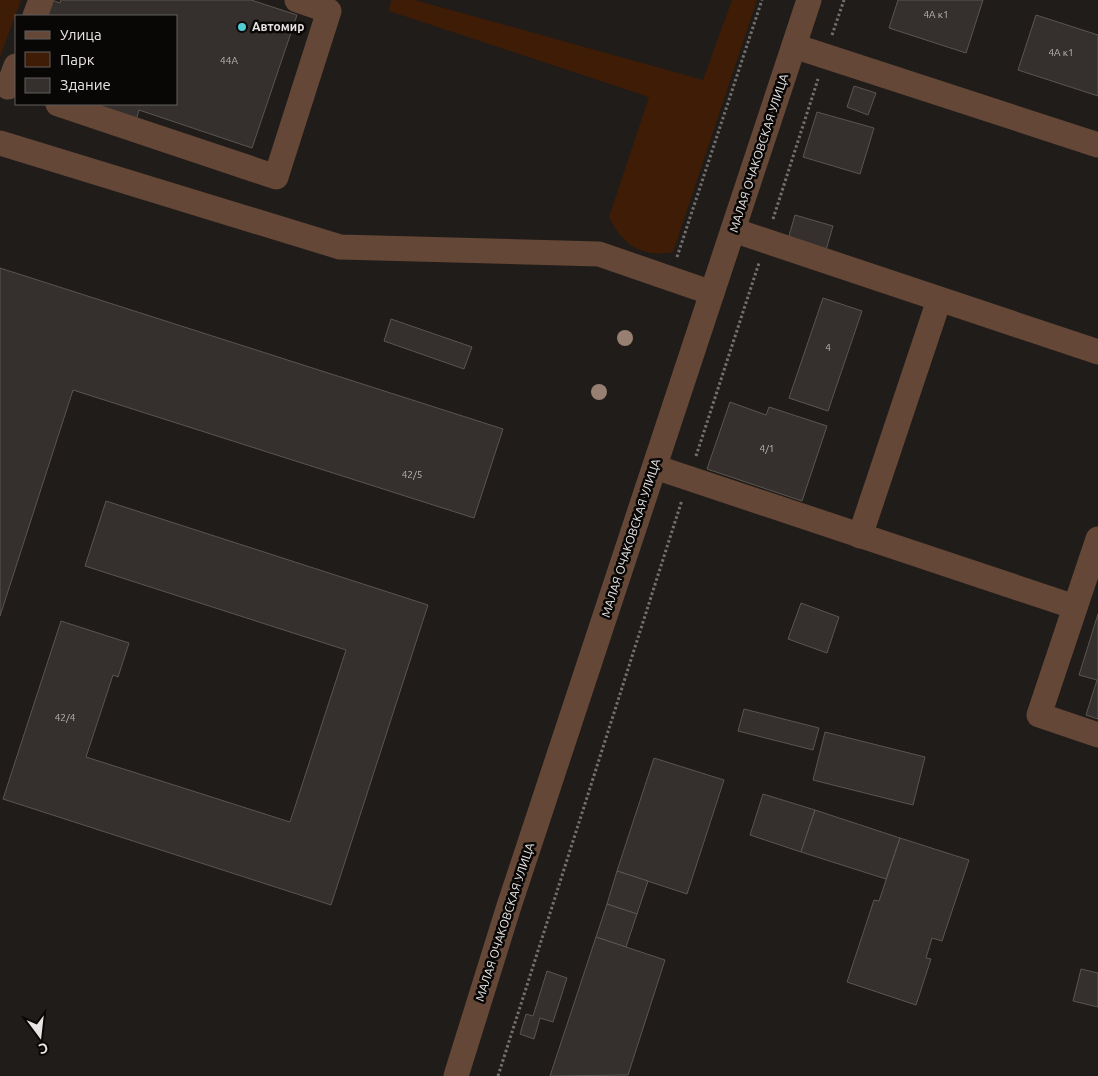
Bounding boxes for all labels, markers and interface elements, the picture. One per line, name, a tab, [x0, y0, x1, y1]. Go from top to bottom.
house number: 4А к1	[923, 9, 949, 20]
legend	[15, 15, 178, 105]
place label: Автомир	[252, 20, 304, 33]
marker: Автомир	[236, 21, 248, 33]
text: Улица	[60, 26, 102, 43]
house number: 4А к1	[1048, 47, 1074, 58]
text: Парк	[60, 51, 95, 68]
house number: 44А	[220, 55, 238, 66]
street label: МАЛАЯ ОЧАКОВСКАЯ УЛИЦА	[727, 72, 790, 234]
text: Здание	[60, 76, 111, 93]
house number: 4	[825, 342, 831, 353]
house number: 4/1	[760, 443, 774, 454]
street label: МАЛАЯ ОЧАКОВСКАЯ УЛИЦА	[599, 457, 662, 619]
house number: 42/5	[402, 469, 422, 480]
house number: 42/4	[55, 712, 76, 723]
street label: МАЛАЯ ОЧАКОВСКАЯ УЛИЦА	[473, 841, 536, 1003]
north arrow	[15, 1011, 65, 1061]
text: С	[37, 1040, 50, 1057]

